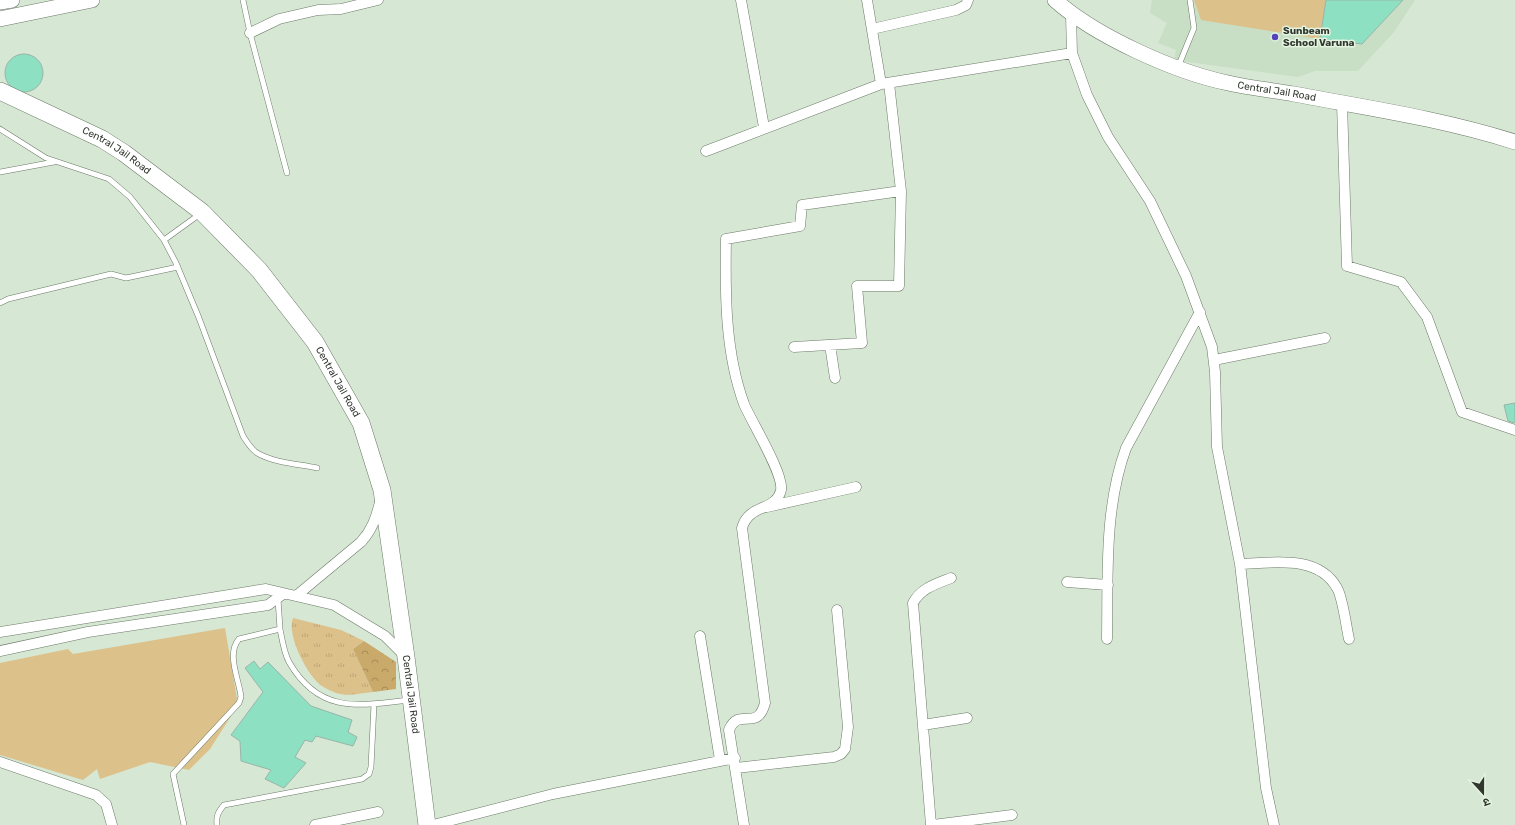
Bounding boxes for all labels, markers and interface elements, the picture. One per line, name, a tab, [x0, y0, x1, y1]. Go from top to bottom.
place label: Sunbeam School Varuna	[1283, 25, 1355, 49]
marker: Sunbeam School Varuna	[1270, 32, 1280, 42]
street label: Central Jail Road	[1237, 79, 1317, 104]
street label: Central Jail Road	[80, 124, 153, 177]
street label: Central Jail Road	[313, 344, 362, 419]
street label: Central Jail Road	[400, 654, 422, 735]
north arrow	[1463, 773, 1503, 813]
text: उ	[1481, 795, 1492, 809]

